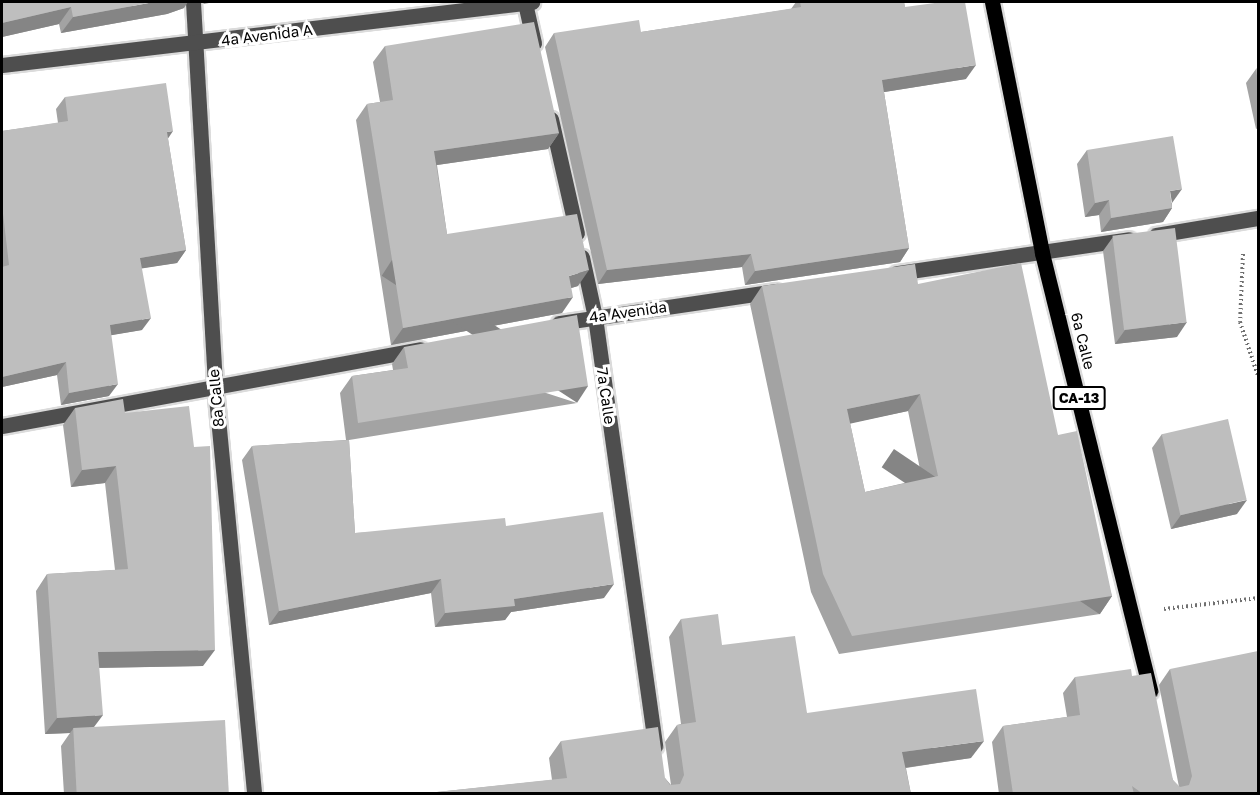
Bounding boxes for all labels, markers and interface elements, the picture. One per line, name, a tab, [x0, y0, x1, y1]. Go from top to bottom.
street label: 4a Avenida A	[220, 20, 314, 50]
street label: 4a Avenida	[588, 298, 668, 326]
street label: 6a Calle	[1067, 311, 1099, 371]
street label: 7a Calle	[593, 367, 619, 425]
street label: 8a Calle	[204, 368, 228, 428]
road number: CA-13	[1052, 387, 1106, 409]

